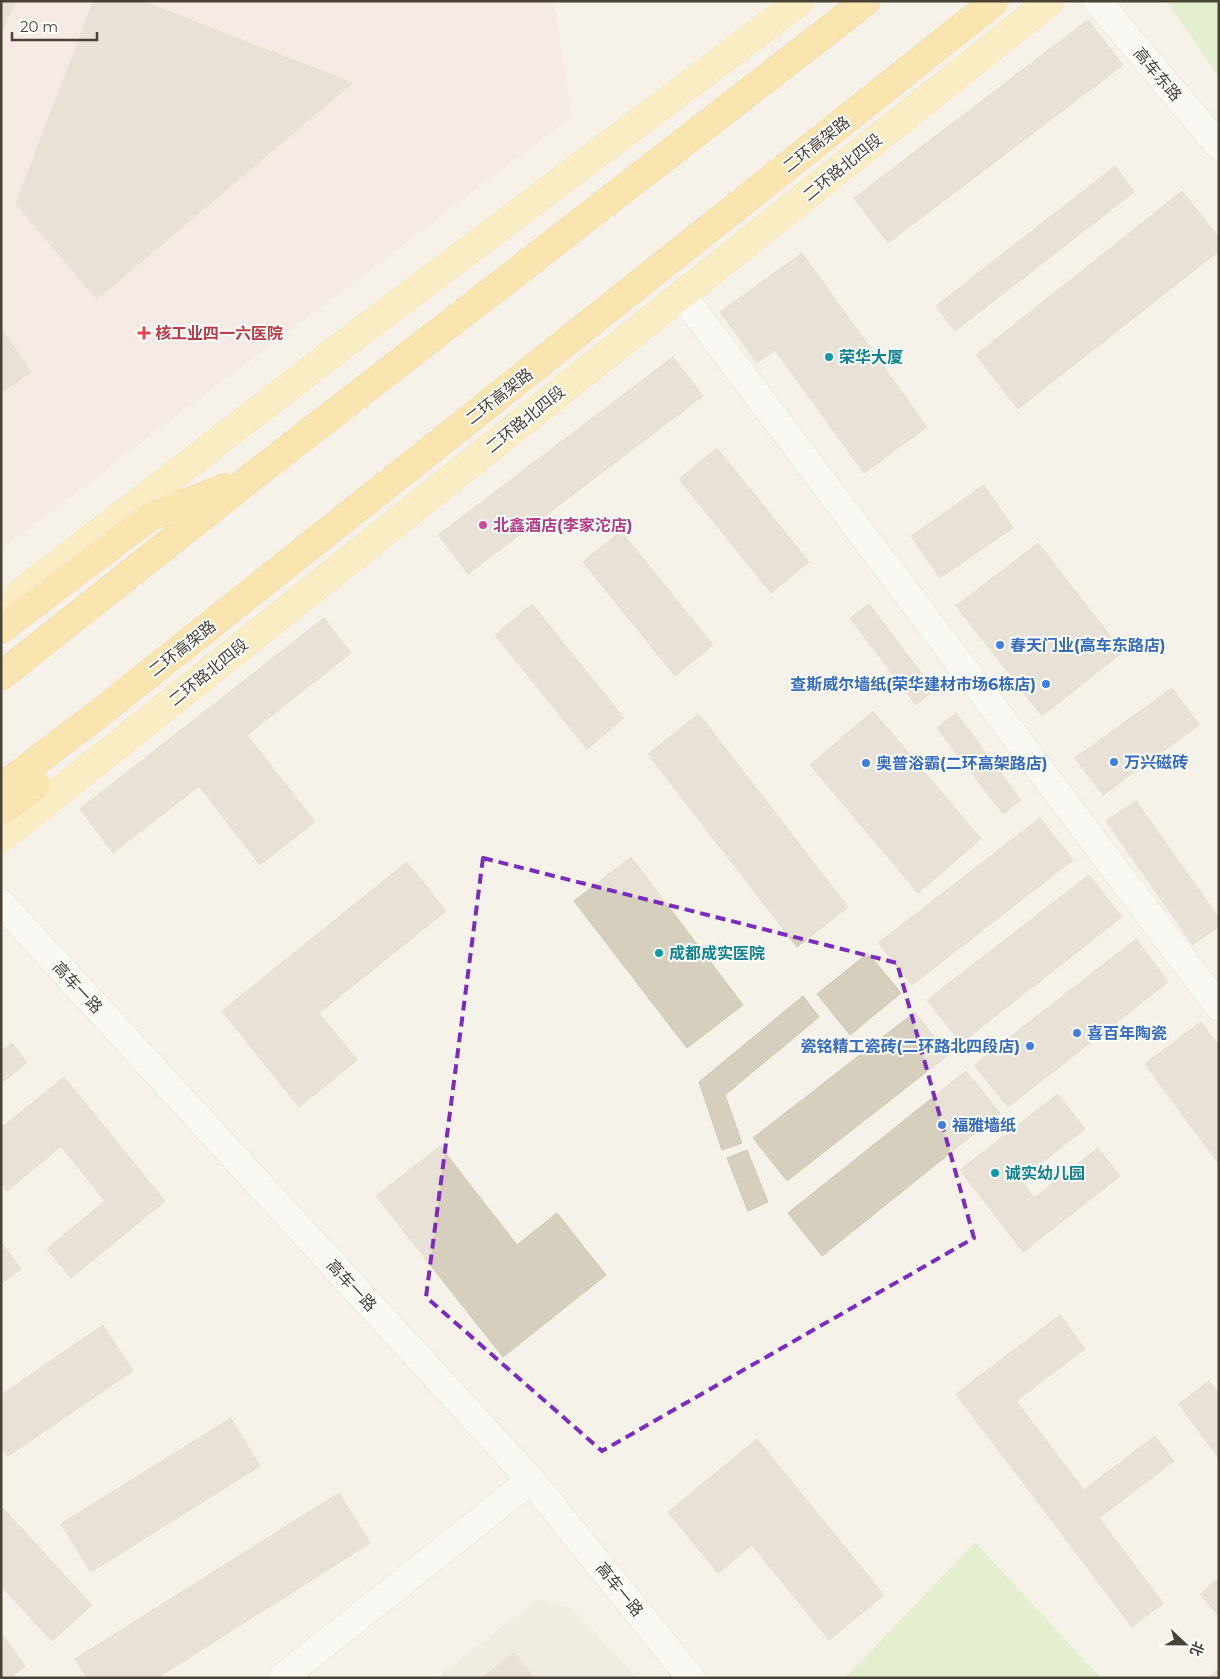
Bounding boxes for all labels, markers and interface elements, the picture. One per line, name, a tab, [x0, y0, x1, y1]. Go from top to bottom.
scale bar	[12, 10, 98, 42]
text: 20 m	[20, 17, 58, 36]
street label: 高车东路	[1130, 44, 1185, 105]
street label: 二环高架路	[779, 112, 854, 177]
street label: 二环路北四段	[799, 130, 886, 205]
place label: 核工业四一六医院	[155, 324, 283, 343]
marker: 核工业四一六医院	[137, 326, 151, 340]
place label: 荣华大厦	[839, 348, 903, 367]
marker: 荣华大厦	[823, 351, 835, 363]
street label: 二环高架路	[462, 364, 537, 429]
street label: 二环路北四段	[482, 382, 569, 457]
place label: 北鑫酒店(李家沱店)	[493, 516, 632, 535]
marker: 北鑫酒店(李家沱店)	[477, 519, 489, 531]
street label: 二环高架路	[145, 616, 220, 681]
street label: 二环路北四段	[165, 635, 252, 710]
place label: 春天门业(高车东路店)	[1010, 636, 1165, 655]
marker: 春天门业(高车东路店)	[994, 639, 1006, 651]
place label: 查斯威尔墙纸(荣华建材市场6栋店)	[790, 675, 1036, 694]
marker: 查斯威尔墙纸(荣华建材市场6栋店)	[1040, 678, 1052, 690]
place label: 万兴磁砖	[1124, 753, 1188, 772]
place label: 奥普浴霸(二环高架路店)	[876, 754, 1047, 773]
marker: 万兴磁砖	[1108, 756, 1120, 768]
marker: 奥普浴霸(二环高架路店)	[860, 757, 872, 769]
place label: 成都成实医院	[669, 944, 765, 963]
marker: 成都成实医院	[653, 947, 665, 959]
street label: 高车一路	[49, 957, 106, 1017]
place label: 喜百年陶瓷	[1087, 1024, 1167, 1043]
marker: 喜百年陶瓷	[1071, 1027, 1083, 1039]
place label: 瓷铭精工瓷砖(二环路北四段店)	[801, 1037, 1020, 1056]
marker: 瓷铭精工瓷砖(二环路北四段店)	[1024, 1040, 1036, 1052]
place label: 福雅墙纸	[952, 1116, 1016, 1135]
marker: 福雅墙纸	[936, 1119, 948, 1131]
place label: 诚实幼儿园	[1005, 1164, 1085, 1183]
marker: 诚实幼儿园	[989, 1167, 1001, 1179]
street label: 高车一路	[323, 1255, 380, 1315]
street label: 高车一路	[592, 1558, 647, 1620]
north arrow	[1160, 1619, 1210, 1669]
text: 北	[1186, 1639, 1208, 1659]

